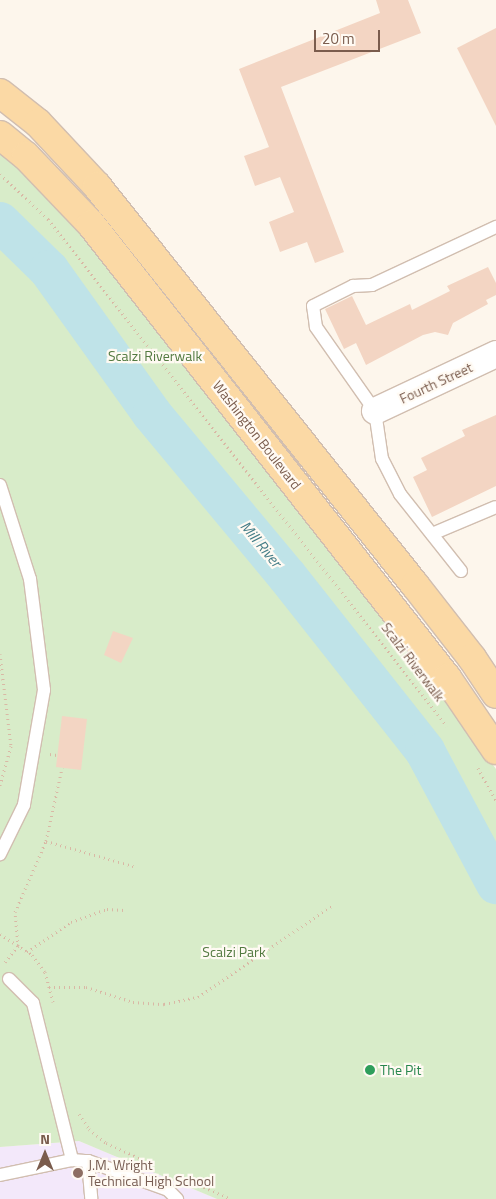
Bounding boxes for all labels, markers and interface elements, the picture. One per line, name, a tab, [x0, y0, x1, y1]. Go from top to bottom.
scale bar	[316, 20, 382, 52]
text: 20 m	[322, 27, 355, 50]
park label: Scalzi Riverwalk	[108, 348, 202, 364]
street label: Fourth Street	[397, 359, 475, 407]
street label: Washington Boulevard	[209, 377, 305, 493]
water label: Mill River	[237, 517, 285, 571]
street label: Scalzi Riverwalk	[378, 619, 448, 705]
park label: Scalzi Park	[202, 944, 266, 960]
place label: The Pit	[380, 1062, 421, 1078]
marker: The Pit	[364, 1064, 376, 1076]
text: N	[40, 1128, 50, 1149]
north arrow	[20, 1129, 70, 1179]
place label: J.M. Wright Technical High School	[88, 1157, 214, 1190]
marker: J.M. Wright Technical High School	[72, 1167, 84, 1179]

